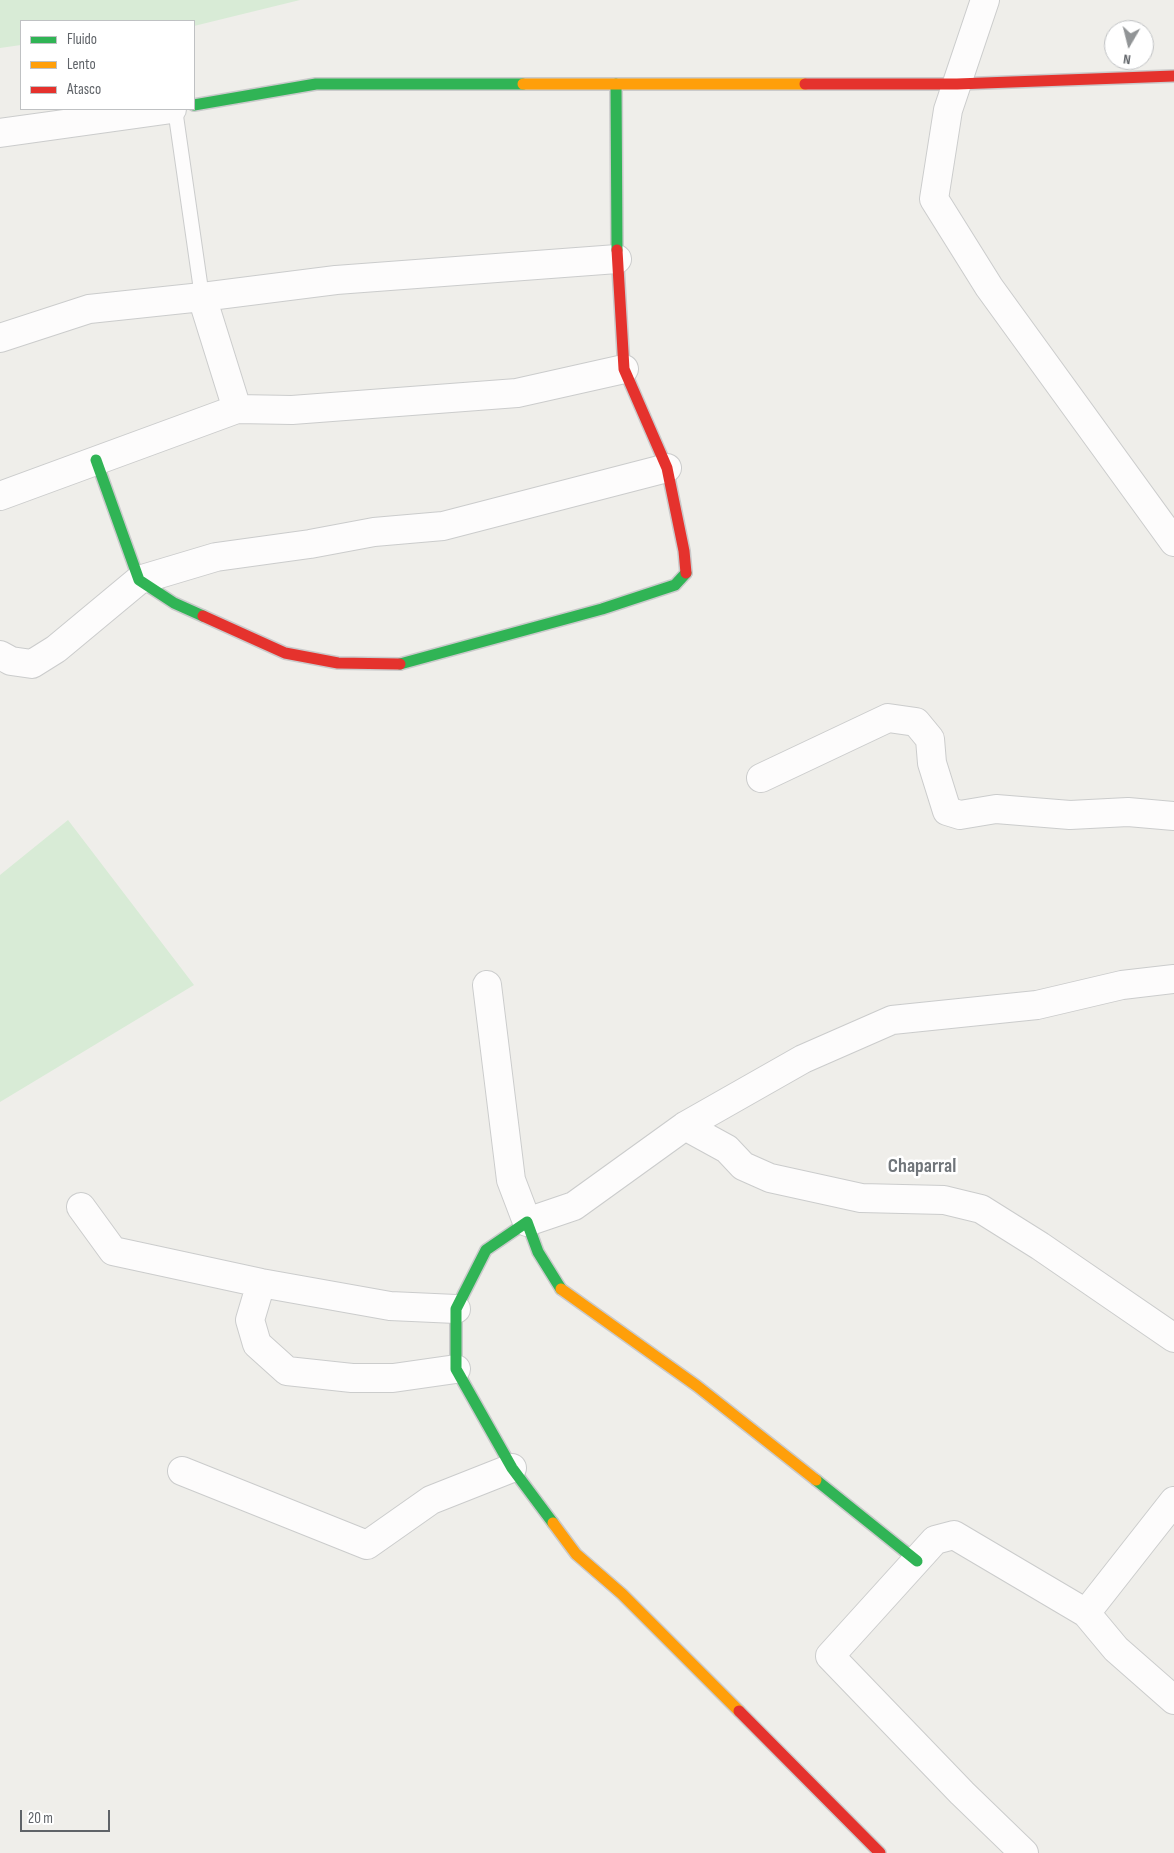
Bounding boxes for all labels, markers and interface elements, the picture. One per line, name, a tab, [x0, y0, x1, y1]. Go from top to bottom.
legend	[20, 20, 195, 110]
north arrow	[1104, 20, 1154, 70]
text: Fluido	[67, 30, 97, 49]
text: N	[1122, 50, 1132, 68]
text: Lento	[67, 55, 96, 74]
text: Atasco	[67, 80, 101, 99]
district label: Chaparral	[888, 1155, 956, 1179]
scale bar	[22, 1800, 112, 1832]
text: 20 m	[28, 1809, 53, 1828]

